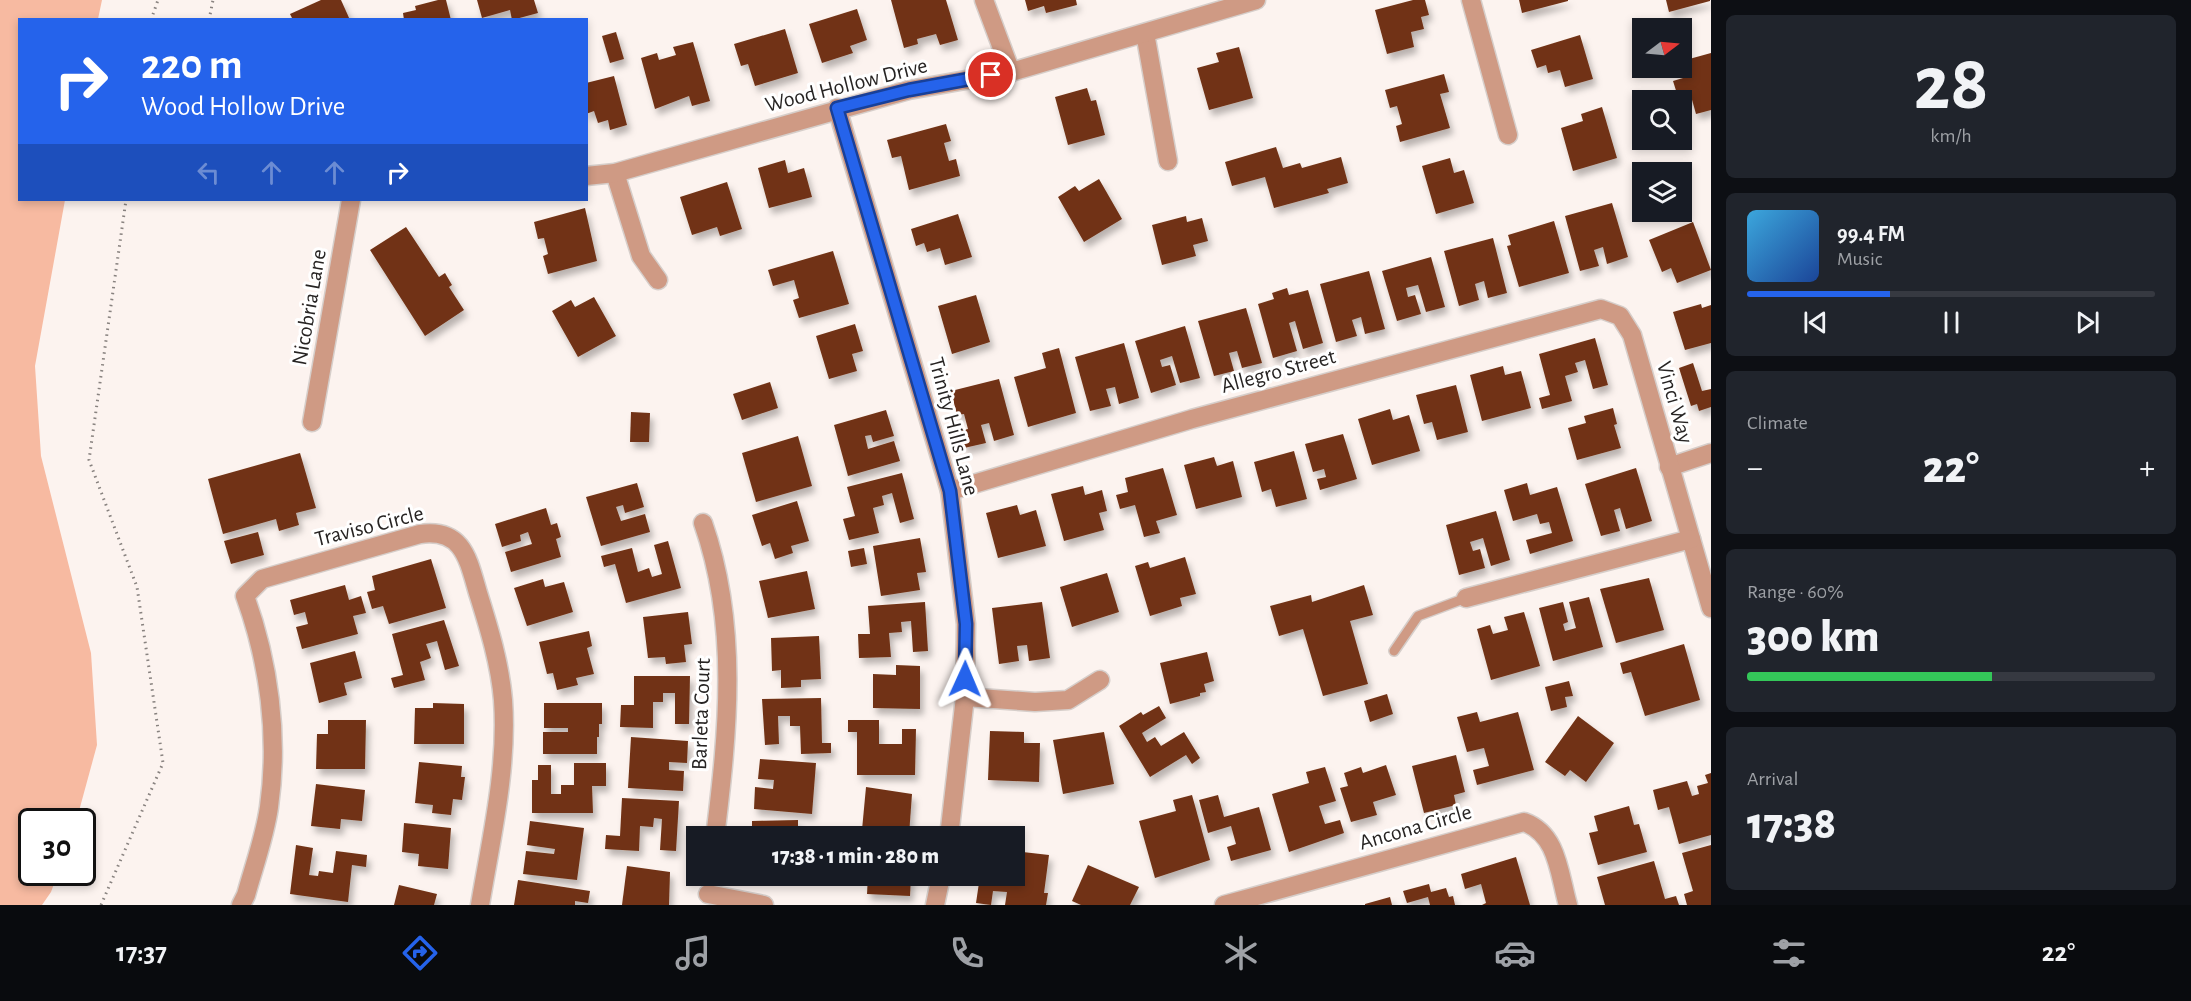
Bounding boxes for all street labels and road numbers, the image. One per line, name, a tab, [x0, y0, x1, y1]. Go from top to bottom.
street label: Wood Hollow Drive	[763, 54, 930, 116]
street label: Nicobria Lane	[288, 247, 330, 367]
street label: Allegro Street	[1219, 345, 1338, 397]
street label: Trinity Hills Lane	[925, 355, 983, 498]
street label: Vinci Way	[1653, 359, 1697, 446]
street label: Traviso Circle	[313, 502, 426, 550]
street label: Barleta Court	[688, 658, 714, 770]
street label: Ancona Circle	[1357, 800, 1474, 854]

